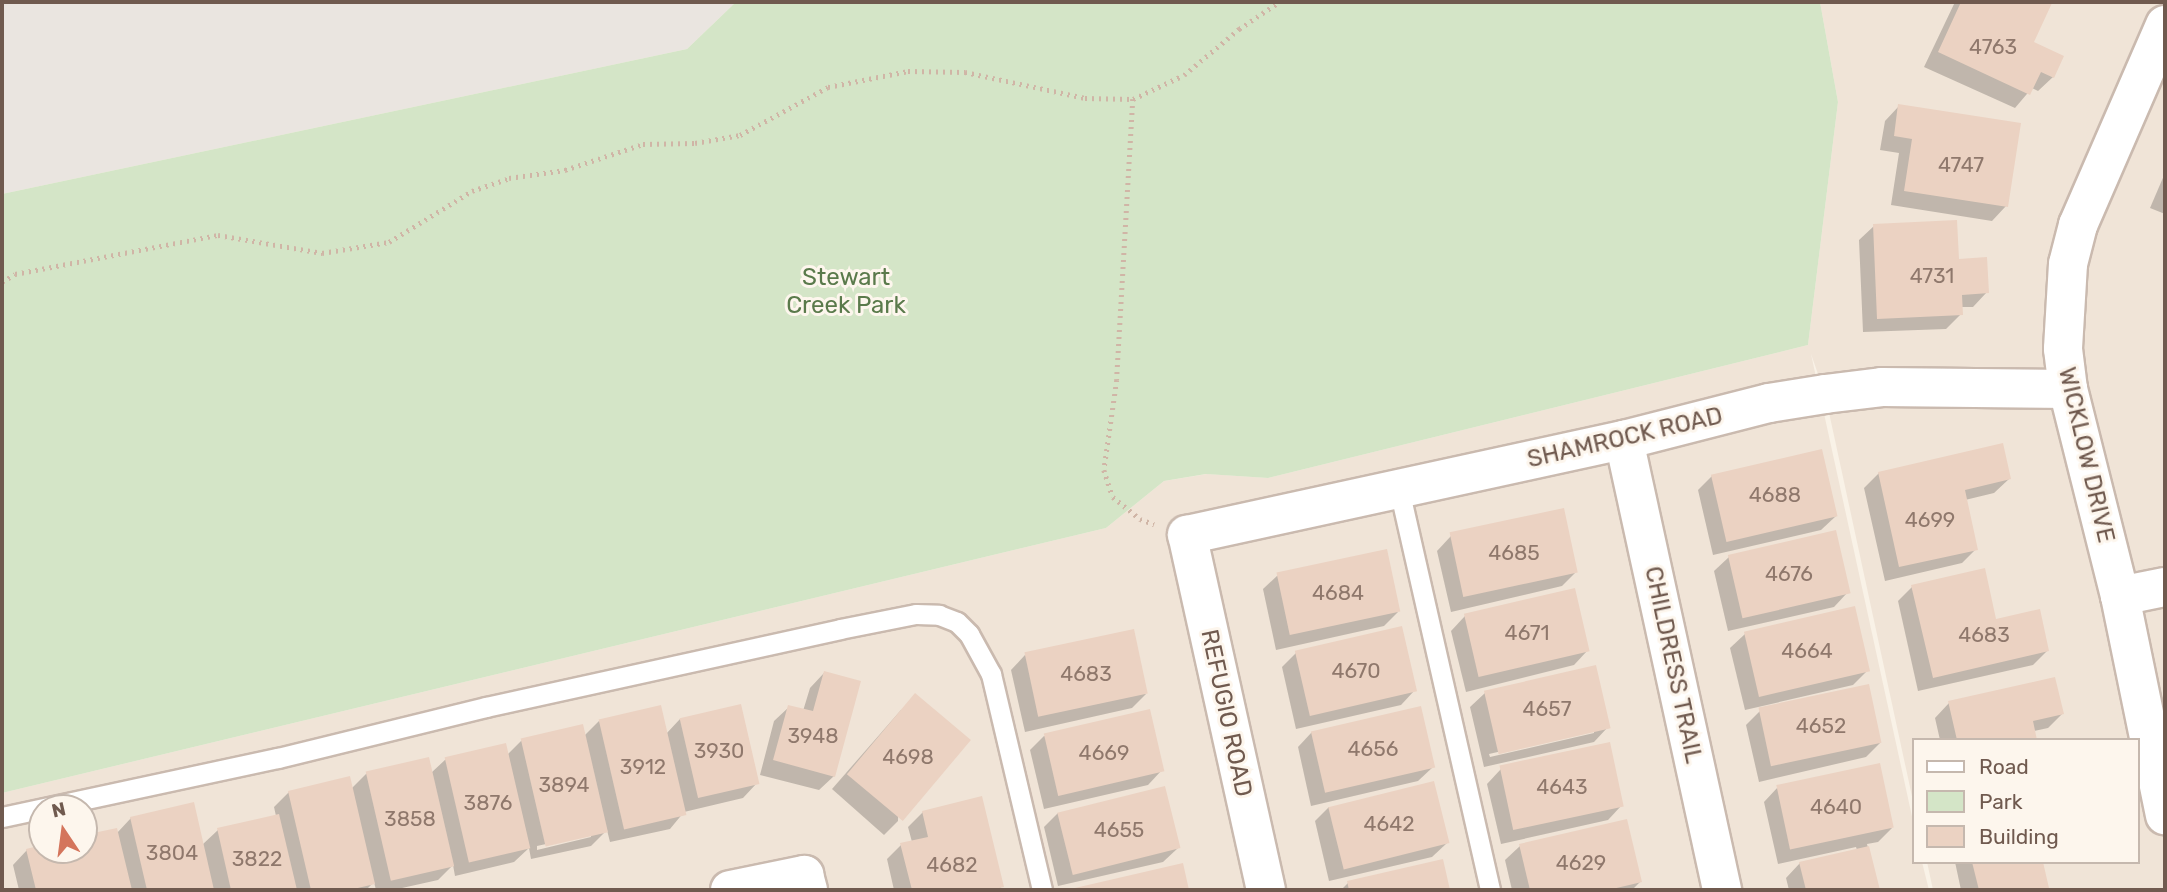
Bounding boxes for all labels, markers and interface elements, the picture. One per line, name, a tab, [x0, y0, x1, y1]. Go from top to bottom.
house number: 4763	[1969, 34, 2017, 60]
house number: 4747	[1938, 152, 1984, 178]
house number: 4731	[1910, 263, 1954, 289]
park label: Stewart Creek Park	[786, 264, 906, 320]
street label: WICKLOW DRIVE	[2052, 364, 2120, 546]
street label: SHAMROCK ROAD	[1524, 402, 1726, 474]
house number: 4688	[1749, 482, 1801, 508]
house number: 4699	[1905, 507, 1955, 533]
house number: 4685	[1488, 540, 1540, 566]
house number: 4676	[1765, 561, 1813, 587]
street label: CHILDRESS TRAIL	[1638, 563, 1708, 767]
house number: 4684	[1312, 580, 1364, 606]
house number: 4671	[1505, 620, 1549, 646]
house number: 4683	[1958, 622, 2010, 648]
street label: REFUGIO ROAD	[1194, 627, 1258, 799]
house number: 4664	[1781, 638, 1833, 664]
house number: 4670	[1331, 658, 1381, 684]
house number: 4683	[1060, 661, 1112, 687]
house number: 4657	[1523, 696, 1571, 722]
house number: 4652	[1796, 713, 1846, 739]
house number: 3948	[787, 723, 839, 749]
house number: 4656	[1348, 736, 1398, 762]
house number: 3930	[694, 738, 744, 764]
legend	[1912, 738, 2139, 864]
house number: 4669	[1079, 740, 1129, 766]
house number: 4698	[882, 744, 934, 770]
house number: 3912	[620, 754, 666, 780]
text: Road	[1979, 754, 2029, 779]
house number: 3894	[538, 772, 590, 798]
house number: 4643	[1536, 774, 1588, 800]
text: Park	[1979, 789, 2023, 814]
house number: 3876	[464, 790, 512, 816]
north arrow	[28, 794, 98, 864]
house number: 4640	[1810, 794, 1862, 820]
text: N	[49, 797, 68, 823]
house number: 3858	[384, 806, 436, 832]
house number: 4642	[1363, 811, 1415, 837]
house number: 4655	[1094, 817, 1144, 843]
text: Building	[1979, 824, 2059, 849]
house number: 3804	[146, 840, 198, 866]
house number: 3822	[232, 846, 282, 872]
house number: 4629	[1556, 850, 1606, 876]
house number: 4682	[926, 852, 978, 878]

